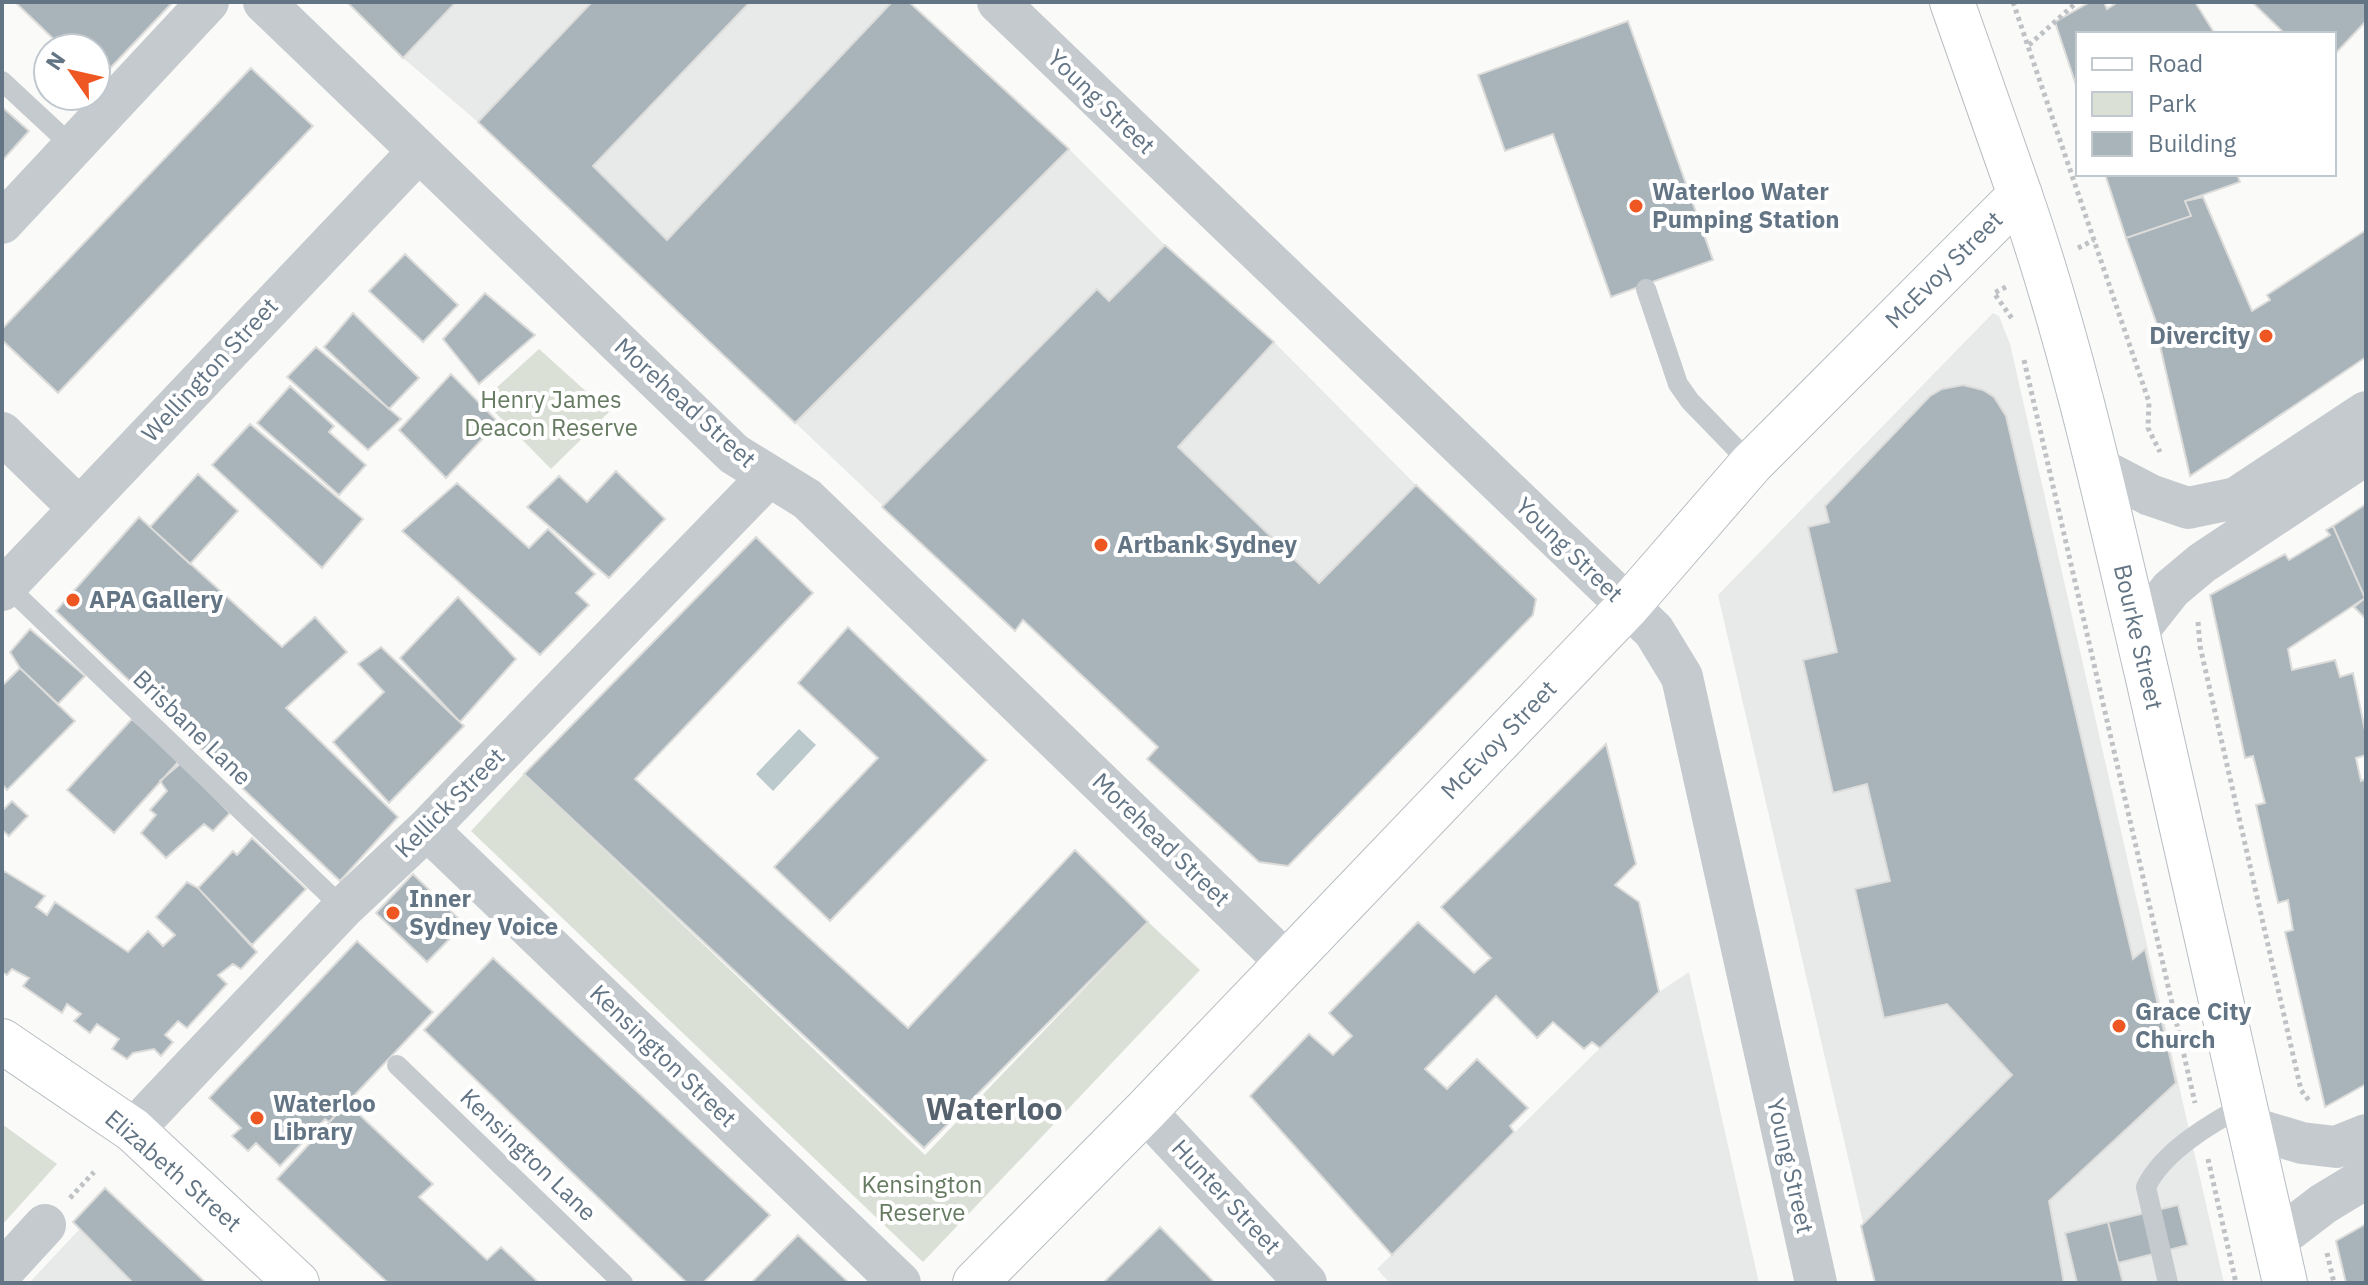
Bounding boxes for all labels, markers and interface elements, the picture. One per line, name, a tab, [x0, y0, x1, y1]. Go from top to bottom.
north arrow	[32, 32, 112, 112]
legend	[2076, 32, 2336, 176]
street label: Young Street	[1041, 42, 1162, 161]
text: N	[39, 46, 71, 75]
text: Road	[2148, 47, 2203, 79]
text: Park	[2148, 87, 2197, 119]
text: Building	[2148, 127, 2236, 159]
place label: Waterloo Water Pumping Station	[1652, 175, 1840, 235]
marker: Waterloo Water Pumping Station	[1627, 197, 1645, 215]
street label: McEvoy Street	[1878, 204, 2009, 335]
street label: Wellington Street	[134, 290, 285, 448]
place label: Divercity	[2149, 319, 2250, 351]
marker: Divercity	[2257, 327, 2275, 345]
street label: Morehead Street	[608, 330, 763, 474]
park label: Henry James Deacon Reserve	[464, 383, 638, 443]
street label: Young Street	[1509, 490, 1630, 609]
place label: Artbank Sydney	[1117, 528, 1297, 560]
marker: Artbank Sydney	[1092, 536, 1110, 554]
street label: Bourke Street	[2107, 561, 2171, 713]
place label: APA Gallery	[89, 583, 223, 615]
marker: APA Gallery	[64, 591, 82, 609]
street label: Brisbane Lane	[127, 663, 259, 792]
street label: McEvoy Street	[1433, 673, 1563, 806]
street label: Kellick Street	[387, 740, 511, 864]
street label: Morehead Street	[1086, 765, 1237, 913]
place label: Inner Sydney Voice	[409, 882, 558, 942]
marker: Inner Sydney Voice	[384, 904, 402, 922]
street label: Kensington Street	[583, 977, 744, 1134]
place label: Grace City Church	[2135, 995, 2251, 1055]
marker: Grace City Church	[2110, 1017, 2128, 1035]
street label: Kensington Lane	[454, 1081, 604, 1228]
place label: Waterloo Library	[273, 1087, 376, 1147]
district label: Waterloo	[925, 1087, 1063, 1129]
street label: Young Street	[1760, 1095, 1822, 1237]
street label: Elizabeth Street	[99, 1102, 249, 1238]
marker: Waterloo Library	[248, 1109, 266, 1127]
street label: Hunter Street	[1165, 1132, 1288, 1261]
park label: Kensington Reserve	[862, 1168, 982, 1228]

